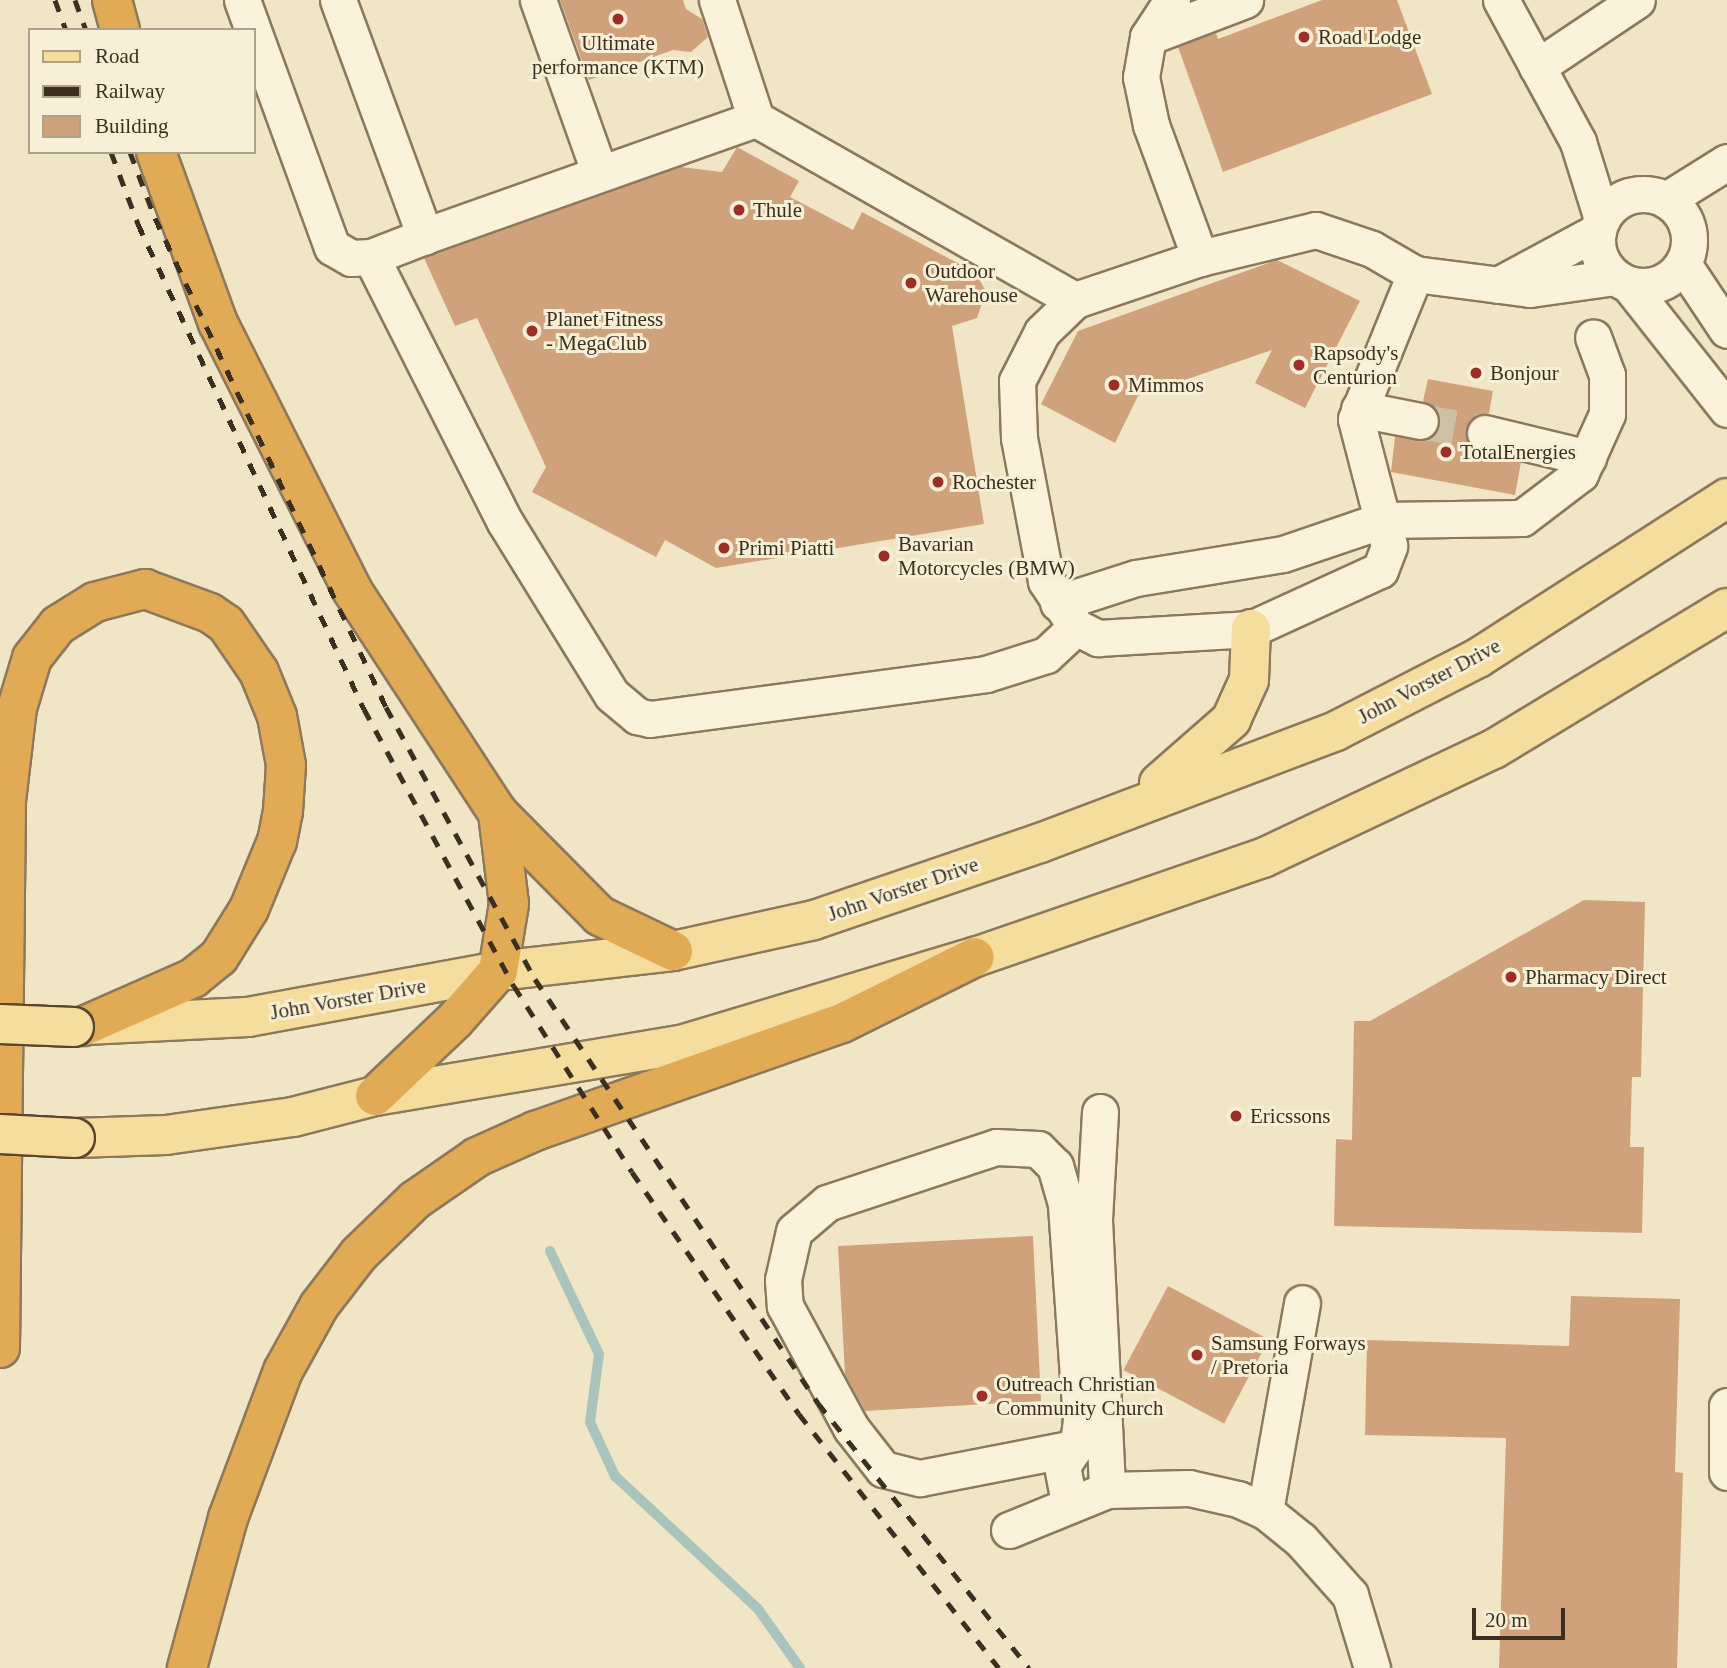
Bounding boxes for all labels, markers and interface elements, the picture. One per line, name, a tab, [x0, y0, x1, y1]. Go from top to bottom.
marker: Ultimate performance (KTM)	[610, 11, 626, 27]
place label: Road Lodge	[1318, 24, 1421, 50]
legend	[28, 28, 256, 154]
marker: Road Lodge	[1296, 29, 1312, 45]
place label: Ultimate performance (KTM)	[532, 30, 704, 80]
text: Road	[95, 44, 139, 68]
text: Railway	[95, 79, 165, 103]
text: Building	[95, 114, 169, 138]
place label: Thule	[753, 197, 802, 223]
marker: Thule	[731, 202, 747, 218]
place label: Outdoor Warehouse	[925, 258, 1018, 308]
marker: Outdoor Warehouse	[903, 275, 919, 291]
place label: Planet Fitness - MegaClub	[546, 306, 663, 356]
marker: Planet Fitness - MegaClub	[524, 323, 540, 339]
place label: Rapsody's Centurion	[1313, 340, 1398, 390]
marker: Rapsody's Centurion	[1291, 357, 1307, 373]
place label: Bonjour	[1490, 360, 1559, 386]
marker: Bonjour	[1468, 365, 1484, 381]
place label: Mimmos	[1128, 372, 1204, 398]
marker: Mimmos	[1106, 377, 1122, 393]
place label: TotalEnergies	[1460, 439, 1576, 465]
marker: TotalEnergies	[1438, 444, 1454, 460]
place label: Rochester	[952, 469, 1036, 495]
marker: Rochester	[930, 474, 946, 490]
place label: Bavarian Motorcycles (BMW)	[898, 531, 1075, 581]
place label: Primi Piatti	[738, 535, 834, 561]
marker: Primi Piatti	[716, 540, 732, 556]
marker: Bavarian Motorcycles (BMW)	[876, 548, 892, 564]
street label: John Vorster Drive	[1353, 633, 1505, 729]
street label: John Vorster Drive	[824, 851, 982, 927]
place label: Pharmacy Direct	[1525, 964, 1667, 990]
marker: Pharmacy Direct	[1503, 969, 1519, 985]
street label: John Vorster Drive	[268, 973, 428, 1025]
place label: Ericssons	[1250, 1103, 1330, 1129]
marker: Ericssons	[1228, 1108, 1244, 1124]
place label: Samsung Forways / Pretoria	[1211, 1330, 1366, 1380]
marker: Samsung Forways / Pretoria	[1189, 1347, 1205, 1363]
place label: Outreach Christian Community Church	[996, 1371, 1163, 1421]
marker: Outreach Christian Community Church	[974, 1388, 990, 1404]
scale bar	[1475, 1594, 1568, 1638]
text: 20 m	[1485, 1608, 1528, 1632]

